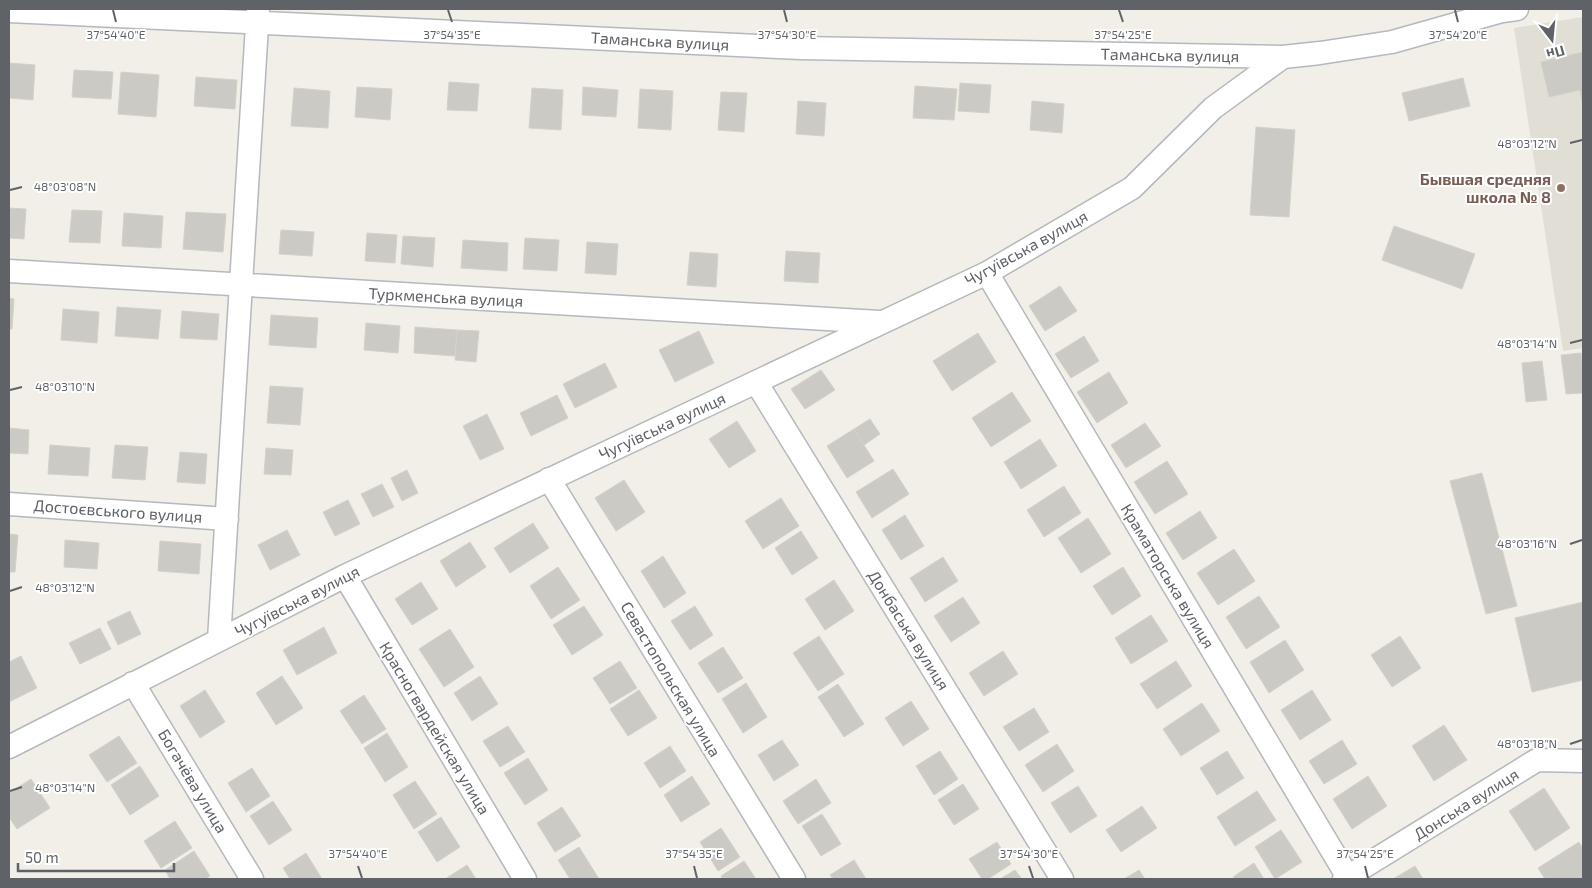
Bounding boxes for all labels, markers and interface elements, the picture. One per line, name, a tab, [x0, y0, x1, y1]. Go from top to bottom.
north arrow	[1527, 15, 1577, 65]
text: 37°54'40"E	[87, 27, 146, 41]
text: 37°54'35"E	[423, 27, 481, 41]
street label: Таманська вулиця	[590, 27, 730, 55]
text: 37°54'30"E	[758, 27, 816, 41]
text: 37°54'25"E	[1094, 27, 1152, 41]
text: 37°54'20"E	[1429, 27, 1487, 41]
text: Пн	[1545, 42, 1567, 64]
street label: Таманська вулиця	[1101, 44, 1239, 66]
text: 48°03'12"N	[1497, 136, 1557, 150]
place label: Бывшая средняя школа № 8	[1420, 169, 1551, 206]
text: 48°03'08"N	[34, 179, 96, 193]
marker: Бывшая средняя школа № 8	[1555, 182, 1567, 194]
street label: Чугуївська вулиця	[961, 206, 1091, 290]
street label: Туркменська вулиця	[368, 283, 524, 311]
text: 48°03'14"N	[1497, 336, 1557, 350]
text: 48°03'10"N	[35, 379, 95, 393]
street label: Чугуївська вулиця	[595, 388, 729, 464]
street label: Достоєвського вулиця	[33, 495, 203, 527]
street label: Краматорська вулиця	[1117, 500, 1219, 652]
text: 48°03'16"N	[1497, 536, 1557, 550]
street label: Чугуївська вулиця	[231, 561, 363, 641]
street label: Донбаська вулиця	[864, 566, 954, 694]
text: 48°03'12"N	[35, 580, 95, 594]
street label: Севастопольская улица	[617, 598, 725, 760]
street label: Красногвардейская улица	[375, 638, 495, 818]
street label: Богачёва улица	[154, 725, 232, 837]
text: 48°03'18"N	[1497, 736, 1557, 750]
street label: Донська вулиця	[1410, 764, 1522, 844]
text: 48°03'14"N	[35, 780, 95, 794]
scale bar	[18, 840, 174, 872]
text: 37°54'40"E	[329, 846, 388, 860]
text: 37°54'35"E	[665, 846, 723, 860]
text: 37°54'30"E	[1000, 846, 1058, 860]
text: 37°54'25"E	[1336, 846, 1394, 860]
text: 50 m	[25, 848, 59, 866]

